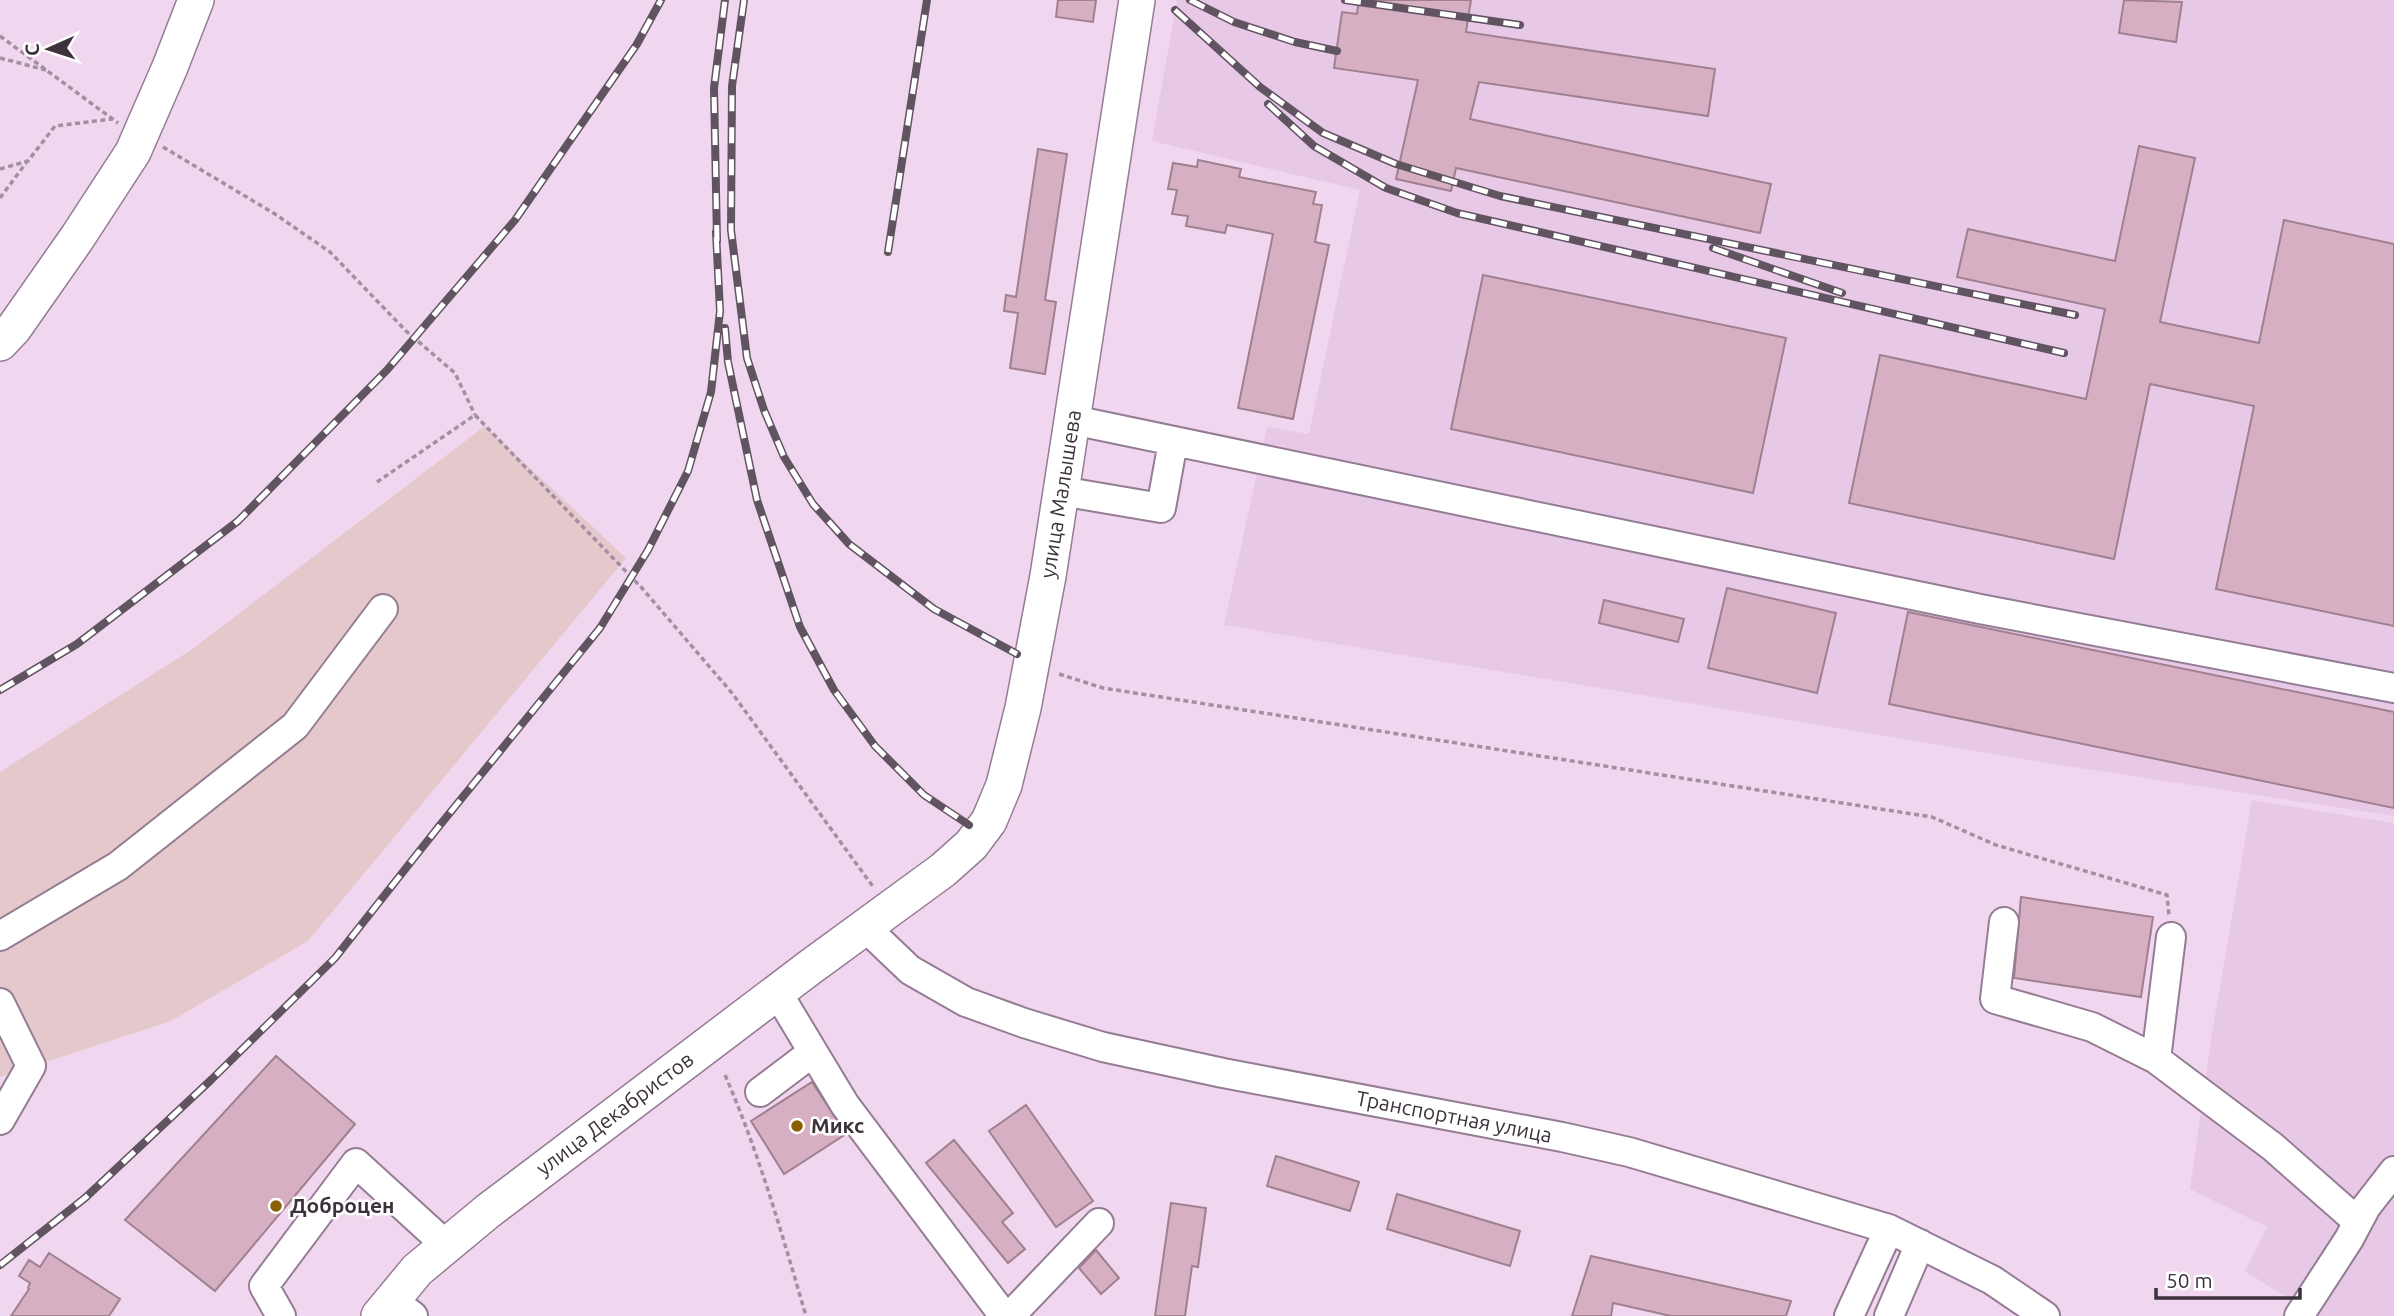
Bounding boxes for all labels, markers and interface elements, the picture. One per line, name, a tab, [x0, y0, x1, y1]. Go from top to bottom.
north arrow	[14, 14, 84, 84]
text: С	[21, 43, 43, 57]
street label: улица Малышева	[1035, 408, 1085, 580]
street label: улица Декабристов	[531, 1046, 698, 1180]
street label: Транспортная улица	[1354, 1085, 1554, 1147]
place label: Микс	[811, 1113, 864, 1137]
marker: Микс	[789, 1118, 805, 1134]
place label: Доброцен	[290, 1193, 395, 1217]
marker: Доброцен	[268, 1198, 284, 1214]
scale bar	[2156, 1256, 2300, 1300]
text: 50 m	[2166, 1268, 2213, 1292]

